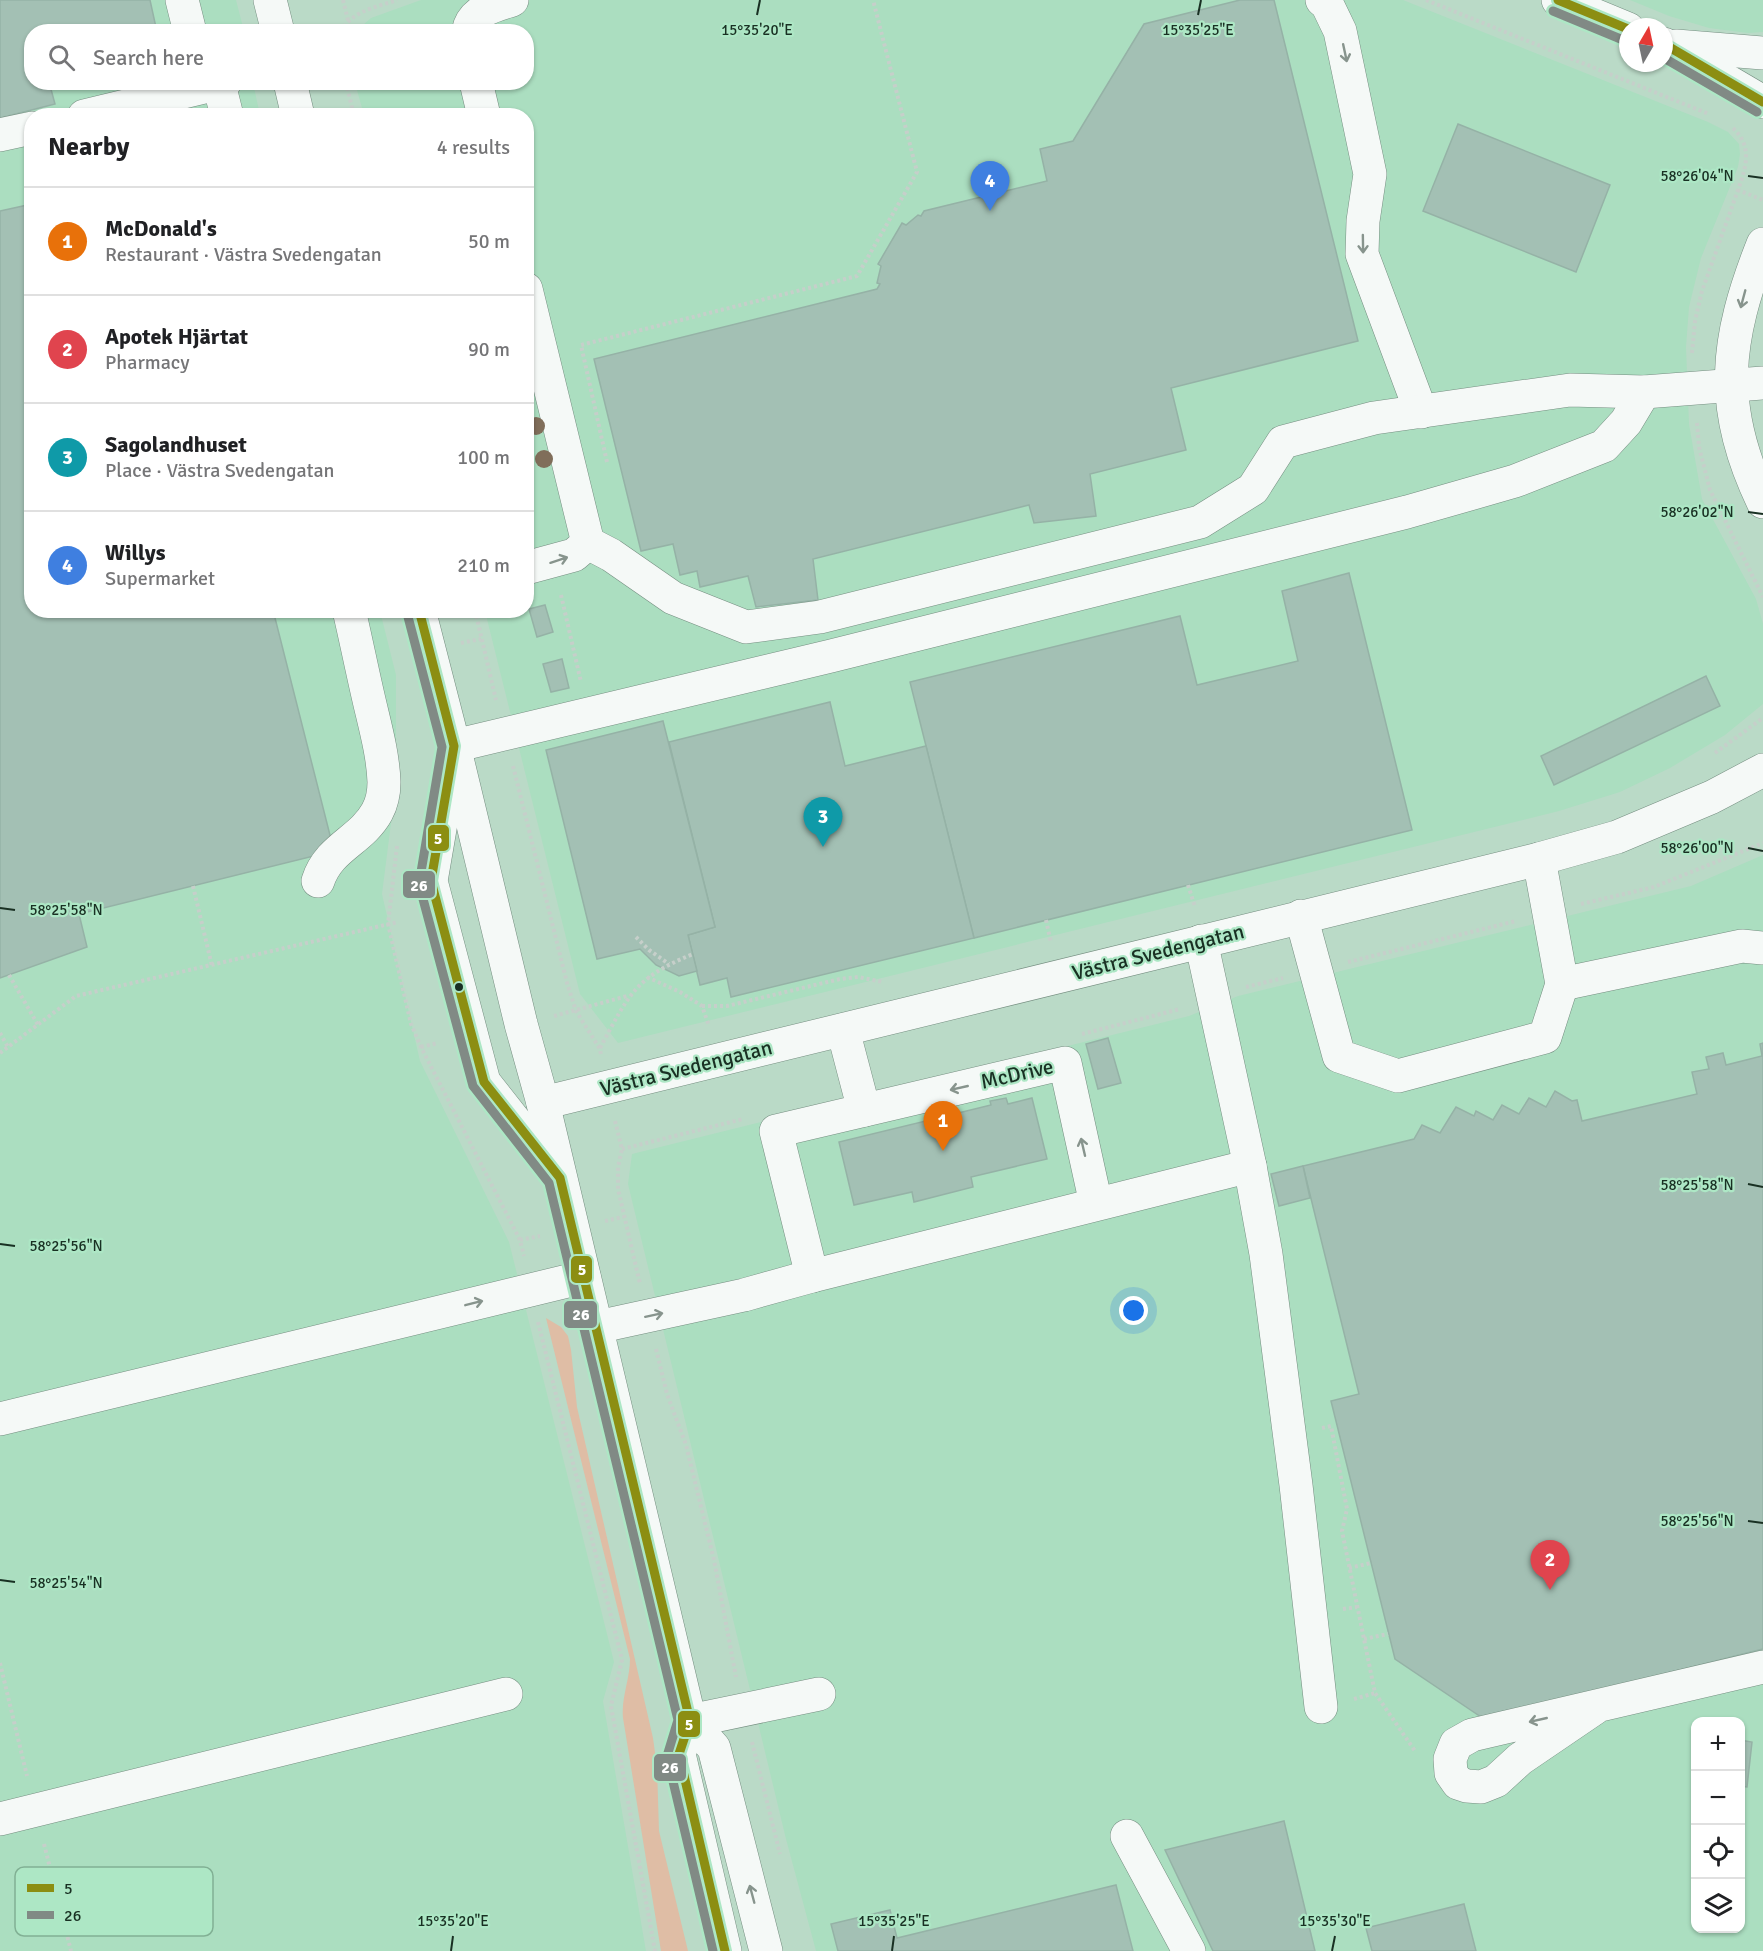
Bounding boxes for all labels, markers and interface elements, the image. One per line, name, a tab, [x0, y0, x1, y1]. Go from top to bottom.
north arrow	[1619, 18, 1673, 72]
text: 15°35'20"E	[721, 21, 793, 39]
text: 15°35'25"E	[1162, 21, 1234, 39]
search box	[24, 24, 534, 90]
icon: search	[45, 41, 78, 74]
one-way arrow	[1340, 42, 1351, 62]
text: Search here	[93, 44, 204, 71]
text: Nearby	[48, 131, 129, 163]
text: 4 results	[437, 135, 510, 160]
pin: 4	[970, 162, 1010, 211]
text: 58°26'04"N	[1660, 167, 1734, 185]
text: McDonald's	[105, 215, 217, 242]
text: 1	[62, 229, 73, 254]
text: 50 m	[468, 229, 510, 254]
one-way arrow	[1357, 234, 1369, 254]
text: Restaurant · Västra Svedengatan	[105, 242, 382, 267]
one-way arrow	[1736, 289, 1748, 308]
text: Apotek Hjärtat	[105, 323, 248, 350]
text: 2	[62, 337, 73, 362]
text: 90 m	[468, 337, 510, 362]
text: Pharmacy	[105, 350, 190, 375]
text: Sagolandhuset	[105, 431, 247, 458]
text: 3	[62, 445, 73, 470]
text: 100 m	[457, 445, 510, 470]
text: Place · Västra Svedengatan	[105, 458, 335, 483]
text: 58°26'02"N	[1660, 503, 1734, 521]
text: Willys	[105, 539, 165, 566]
text: 4	[62, 553, 73, 578]
text: 210 m	[457, 553, 510, 578]
one-way arrow	[550, 554, 569, 565]
text: Supermarket	[105, 566, 215, 591]
pin: 3	[804, 798, 842, 847]
line badge: 5	[427, 824, 450, 852]
text: 5	[434, 829, 442, 849]
text: 58°26'00"N	[1660, 839, 1734, 857]
line badge: 26	[402, 870, 436, 899]
text: 26	[410, 876, 428, 896]
text: 58°25'58"N	[29, 901, 103, 919]
street label: Västra Svedengatan	[1069, 918, 1247, 986]
unlabelled marker	[453, 981, 465, 993]
street label: Västra Svedengatan	[597, 1034, 775, 1102]
street label: McDrive	[978, 1053, 1056, 1095]
one-way arrow	[949, 1082, 968, 1094]
pin: 1	[924, 1102, 962, 1151]
one-way arrow	[1077, 1138, 1089, 1157]
text: 58°25'58"N	[1660, 1176, 1734, 1194]
text: 58°25'56"N	[29, 1237, 103, 1255]
line badge: 5	[570, 1255, 593, 1284]
text: 5	[578, 1260, 586, 1280]
your location	[1119, 1296, 1148, 1325]
one-way arrow	[464, 1297, 483, 1309]
line badge: 26	[563, 1300, 598, 1329]
text: 26	[572, 1305, 590, 1325]
one-way arrow	[644, 1309, 664, 1320]
text: 58°25'56"N	[1660, 1512, 1734, 1530]
pin: 2	[1530, 1540, 1570, 1590]
text: 58°25'54"N	[29, 1574, 103, 1592]
line badge: 5	[677, 1710, 701, 1738]
text: 5	[685, 1715, 693, 1735]
one-way arrow	[1529, 1715, 1548, 1727]
map controls	[1691, 1717, 1745, 1933]
button: +	[1691, 1717, 1745, 1771]
line badge: 26	[653, 1753, 687, 1782]
text: 26	[661, 1758, 679, 1778]
button: −	[1691, 1771, 1745, 1825]
button: locate	[1691, 1825, 1745, 1879]
legend	[15, 1867, 213, 1936]
text: 5	[64, 1879, 73, 1899]
button: layers	[1691, 1879, 1745, 1933]
one-way arrow	[745, 1885, 757, 1904]
text: 26	[64, 1906, 81, 1926]
text: 15°35'20"E	[417, 1912, 489, 1930]
text: 15°35'25"E	[858, 1912, 930, 1930]
text: 15°35'30"E	[1299, 1912, 1371, 1930]

